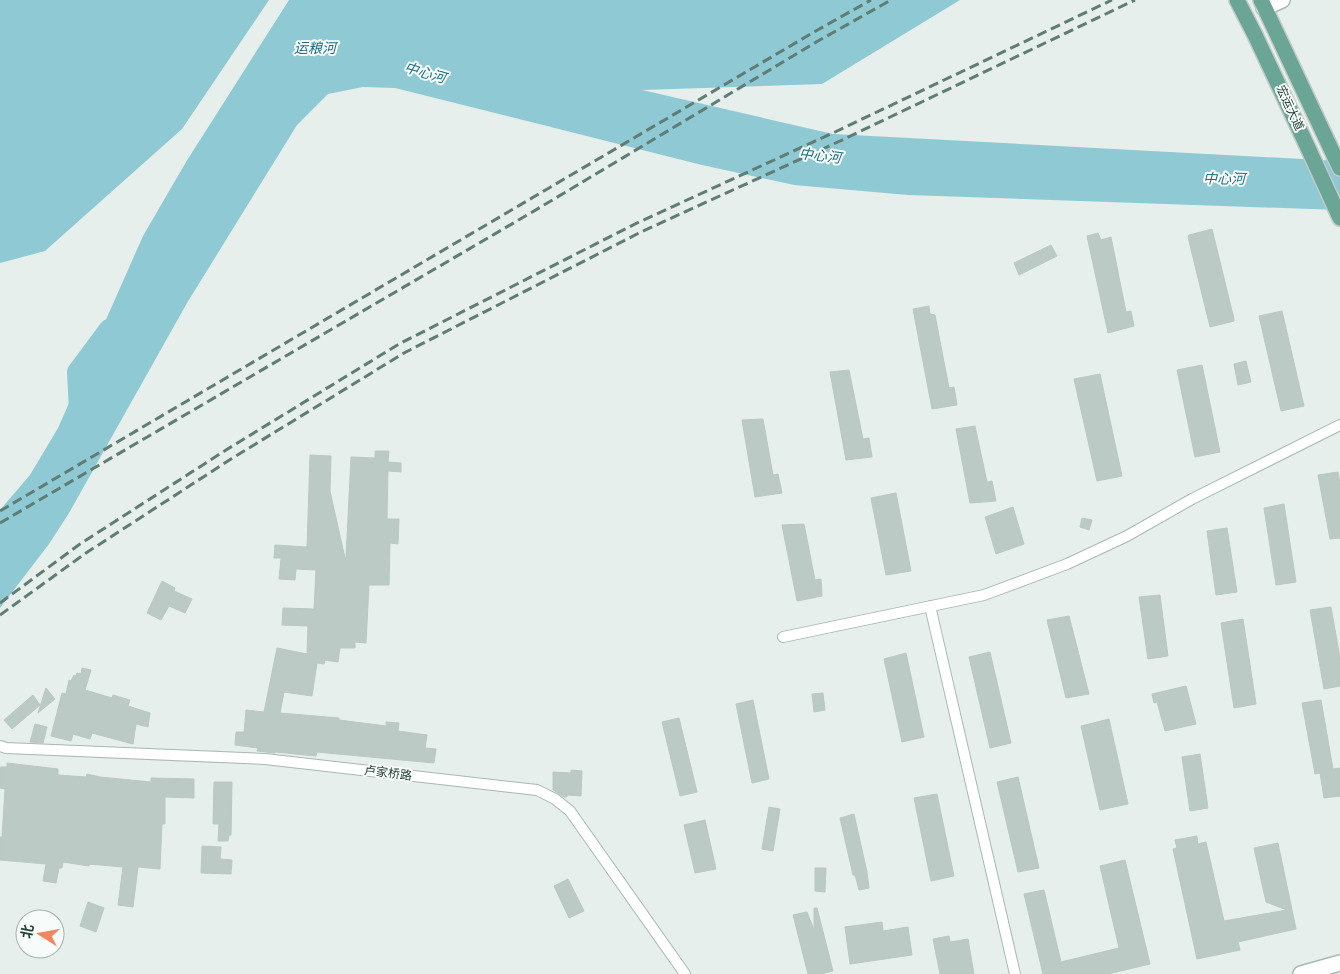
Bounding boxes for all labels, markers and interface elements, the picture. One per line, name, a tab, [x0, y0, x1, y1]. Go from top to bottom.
water label: 运粮河	[294, 40, 339, 57]
water label: 中心河	[402, 59, 450, 88]
street label: 宏运大道	[1274, 83, 1306, 133]
water label: 中心河	[798, 145, 845, 167]
water label: 中心河	[1203, 170, 1248, 188]
street label: 卢家桥路	[363, 763, 413, 783]
north arrow	[15, 909, 65, 959]
text: 北	[18, 923, 37, 940]

